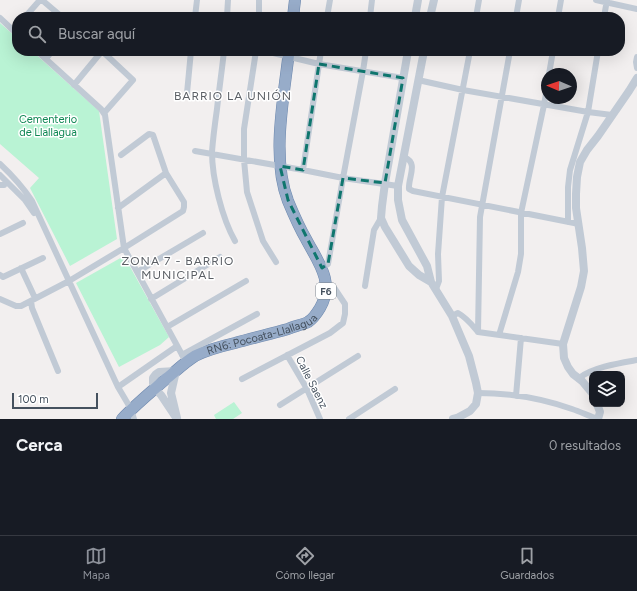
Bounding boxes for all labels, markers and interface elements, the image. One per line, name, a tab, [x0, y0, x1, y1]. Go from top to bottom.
search box	[12, 12, 625, 56]
icon: search	[26, 23, 48, 45]
text: Buscar aquí	[58, 25, 135, 43]
north arrow	[541, 68, 577, 104]
district label: BARRIO LA UNIÓN	[174, 89, 292, 103]
park label: Cementerio de Llallagua	[19, 113, 77, 139]
district label: ZONA 7 - BARRIO MUNICIPAL	[122, 254, 234, 282]
road number: F6	[316, 283, 336, 299]
street label: RN6: Pocoata-Llallagua	[205, 311, 320, 357]
street label: Calle Saenz	[293, 354, 330, 411]
map controls	[589, 371, 625, 407]
button: layers	[589, 371, 625, 407]
scale bar	[12, 391, 98, 410]
text: 100 m	[18, 393, 49, 406]
text: Cerca	[16, 435, 63, 455]
text: 0 resultados	[549, 438, 621, 453]
tab: Mapa	[83, 545, 110, 582]
tab: Cómo llegar	[275, 545, 335, 582]
tab: Guardados	[500, 545, 554, 582]

